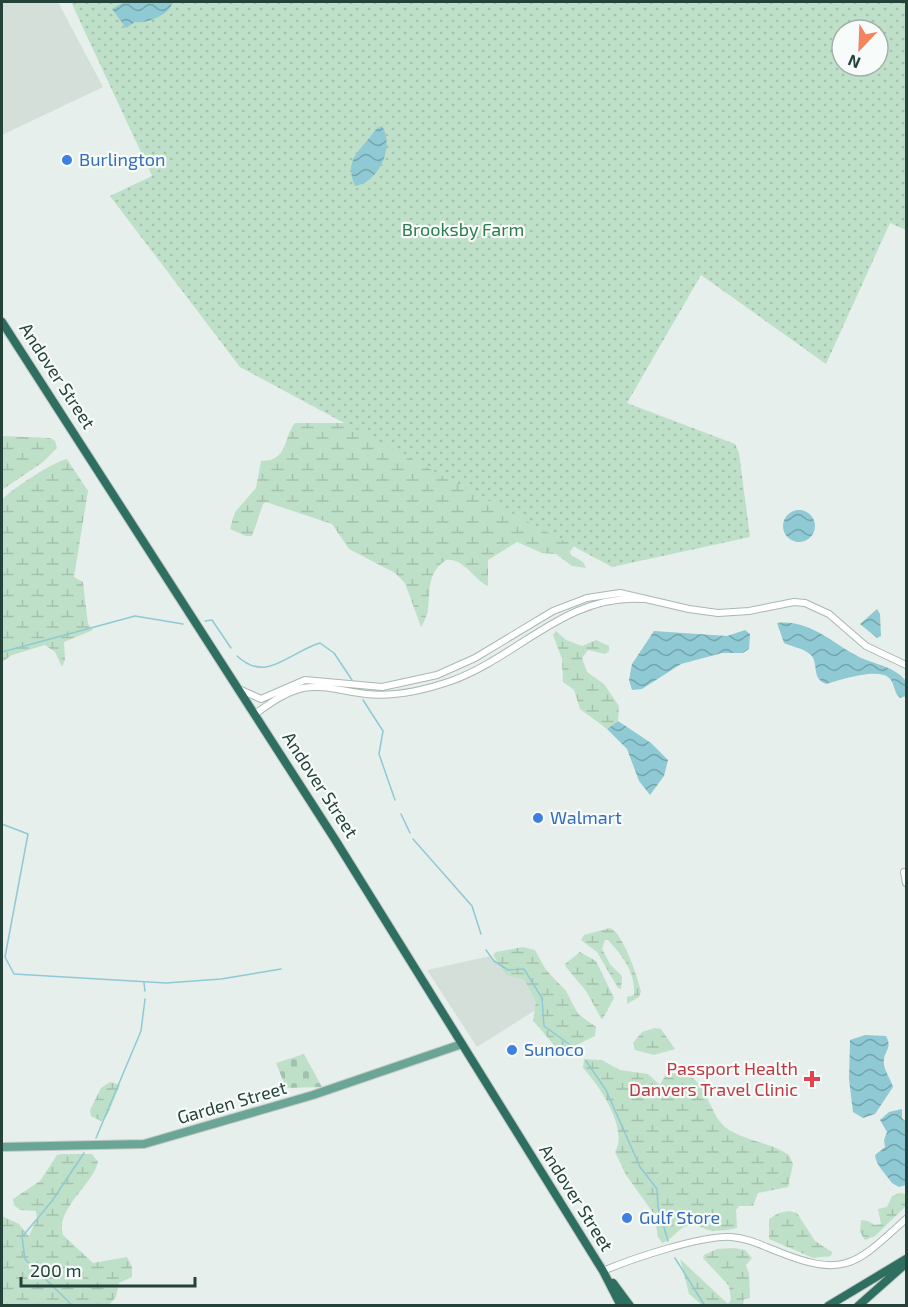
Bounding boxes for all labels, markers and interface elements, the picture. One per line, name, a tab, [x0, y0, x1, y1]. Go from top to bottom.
north arrow	[830, 18, 890, 78]
text: N	[845, 51, 863, 73]
place label: Burlington	[79, 148, 166, 170]
marker: Burlington	[60, 153, 74, 167]
park label: Brooksby Farm	[402, 218, 524, 240]
street label: Andover Street	[15, 318, 100, 433]
street label: Andover Street	[278, 727, 363, 842]
place label: Walmart	[550, 806, 622, 828]
marker: Walmart	[531, 811, 545, 825]
place label: Sunoco	[524, 1038, 584, 1060]
marker: Sunoco	[505, 1043, 519, 1057]
place label: Passport Health Danvers Travel Clinic	[629, 1057, 798, 1100]
marker: Passport Health Danvers Travel Clinic	[803, 1070, 821, 1088]
street label: Garden Street	[175, 1076, 289, 1128]
street label: Andover Street	[535, 1140, 619, 1255]
place label: Gulf Store	[639, 1206, 720, 1228]
marker: Gulf Store	[620, 1211, 634, 1225]
scale bar	[21, 1250, 195, 1288]
text: 200 m	[30, 1259, 82, 1281]

